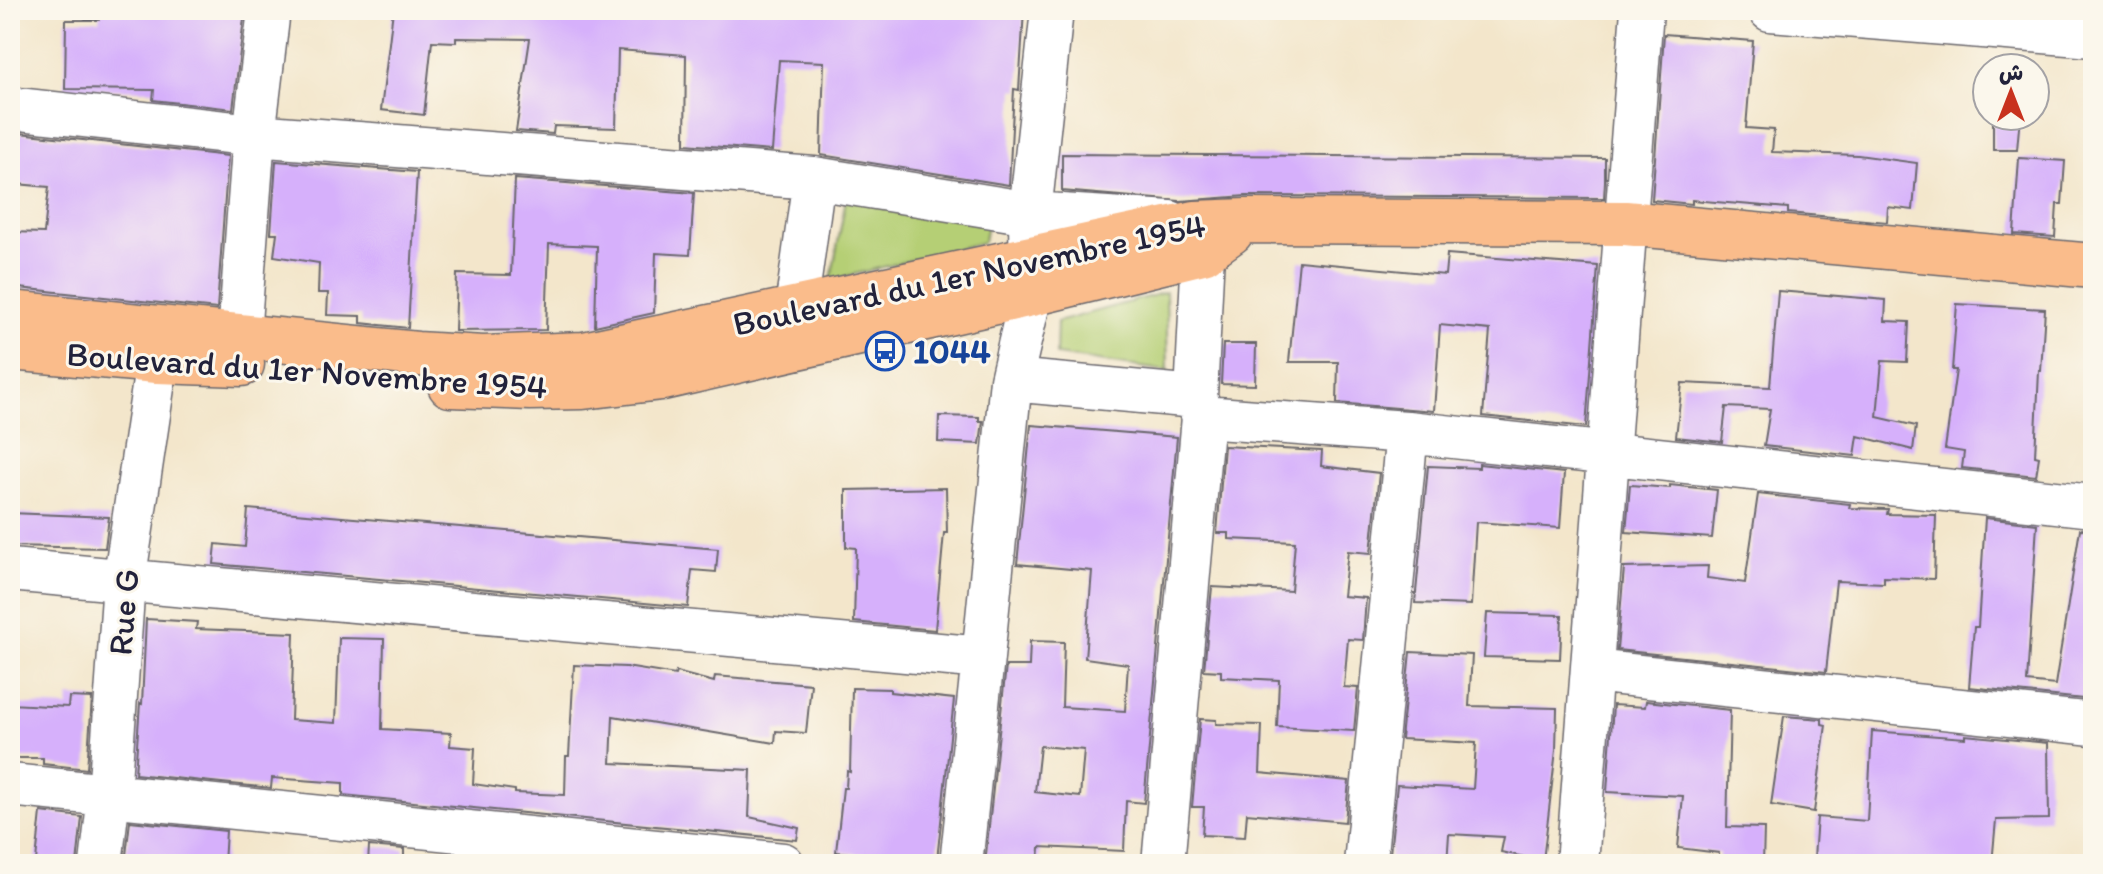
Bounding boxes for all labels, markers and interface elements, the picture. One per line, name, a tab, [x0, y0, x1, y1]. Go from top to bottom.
north arrow	[1971, 52, 2051, 132]
text: ش	[1999, 59, 2023, 86]
street label: Boulevard du 1er Novembre 1954	[729, 204, 1209, 345]
bus stop icon: 1044	[864, 330, 906, 372]
place label: 1044	[913, 331, 991, 372]
street label: Boulevard du 1er Novembre 1954	[65, 333, 549, 408]
street label: Rue G	[99, 567, 148, 657]

